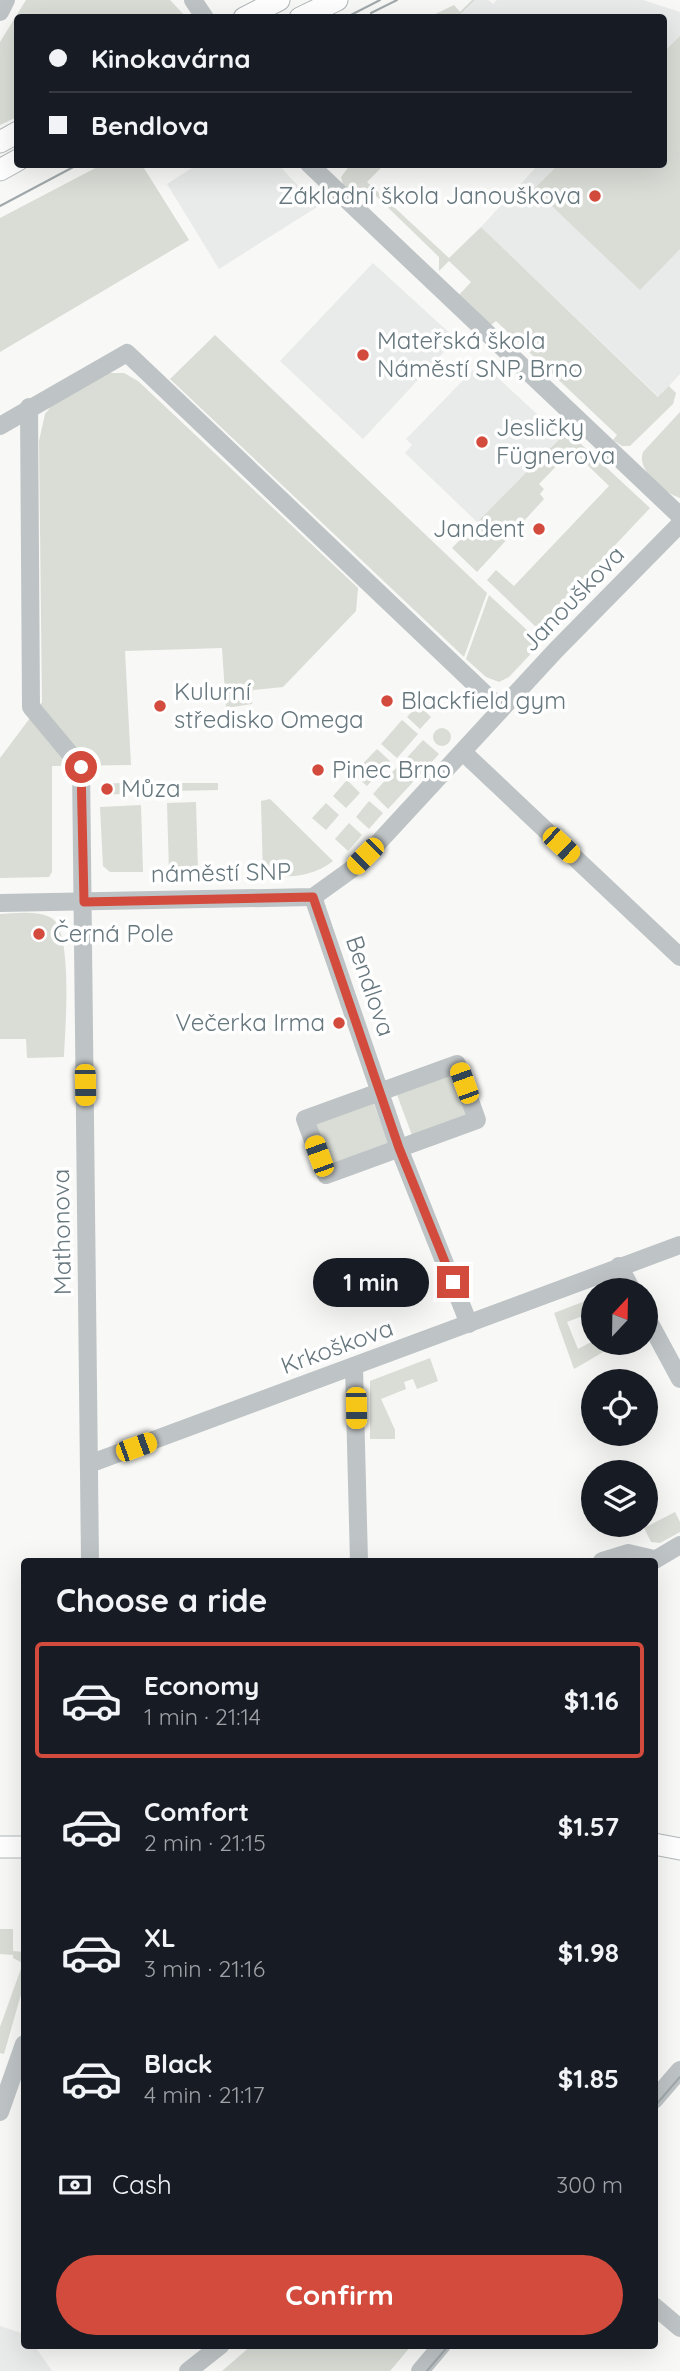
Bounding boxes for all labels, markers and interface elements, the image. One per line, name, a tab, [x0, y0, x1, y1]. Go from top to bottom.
text: Kinokavárna	[91, 42, 251, 75]
text: Bendlova	[91, 109, 209, 142]
place label: Základní škola Janouškova	[278, 180, 581, 210]
marker: Základní škola Janouškova	[587, 188, 603, 204]
place label: Mateřská škola Náměstí SNP, Brno	[377, 325, 583, 383]
marker: Mateřská škola Náměstí SNP, Brno	[355, 347, 371, 363]
place label: Jesličky Fügnerova	[496, 412, 615, 470]
marker: Jesličky Fügnerova	[474, 434, 490, 450]
place label: Jandent	[433, 513, 525, 543]
marker: Jandent	[531, 521, 547, 537]
street label: Janouškova	[514, 539, 630, 657]
place label: Kulurní středisko Omega	[174, 676, 364, 734]
place label: Blackfield gym	[401, 685, 566, 715]
marker: Blackfield gym	[379, 693, 395, 709]
marker: Kulurní středisko Omega	[152, 698, 168, 714]
route start	[65, 751, 97, 783]
place label: Pinec Brno	[332, 754, 451, 784]
marker: Pinec Brno	[310, 762, 326, 778]
place label: Můza	[121, 773, 181, 803]
marker: Můza	[99, 781, 115, 797]
car	[539, 823, 584, 867]
car	[343, 834, 388, 878]
street label: náměstí SNP	[151, 856, 291, 888]
place label: Černá Pole	[53, 918, 174, 948]
marker: Černá Pole	[31, 926, 47, 942]
street label: Bendlova	[340, 931, 402, 1040]
place label: Večerka Irma	[175, 1007, 325, 1037]
marker: Večerka Irma	[331, 1015, 347, 1031]
car	[447, 1060, 482, 1106]
car	[75, 1064, 96, 1106]
car	[302, 1133, 337, 1179]
street label: Mathonova	[45, 1169, 77, 1295]
callout: 1 min	[313, 1258, 428, 1306]
route end	[437, 1266, 469, 1298]
text: 1 min	[343, 1268, 399, 1297]
north arrow	[581, 1278, 658, 1354]
map controls	[581, 1278, 658, 1537]
street label: Krkoškova	[276, 1312, 397, 1380]
button: locate	[581, 1369, 658, 1446]
car	[346, 1387, 367, 1429]
car	[113, 1430, 160, 1464]
button: layers	[581, 1460, 658, 1537]
text: Choose a ride	[56, 1580, 268, 1620]
icon: car	[60, 1669, 123, 1732]
text: Economy	[144, 1669, 259, 1702]
text: $1.16	[564, 1684, 619, 1717]
text: 1 min · 21:14	[144, 1702, 261, 1731]
icon: car	[60, 1795, 123, 1858]
text: Comfort	[144, 1795, 249, 1828]
text: $1.57	[558, 1810, 619, 1843]
text: 2 min · 21:15	[144, 1828, 266, 1857]
icon: car	[60, 1921, 123, 1984]
text: XL	[144, 1921, 176, 1954]
text: $1.98	[558, 1936, 619, 1969]
text: 3 min · 21:16	[144, 1954, 265, 1983]
icon: car	[60, 2047, 123, 2110]
text: Black	[144, 2047, 213, 2080]
text: $1.85	[558, 2062, 619, 2095]
text: 4 min · 21:17	[144, 2080, 265, 2109]
icon: cash	[56, 2166, 94, 2204]
text: Cash	[112, 2168, 172, 2201]
text: 300 m	[556, 2170, 623, 2199]
button: Confirm	[56, 2255, 623, 2335]

